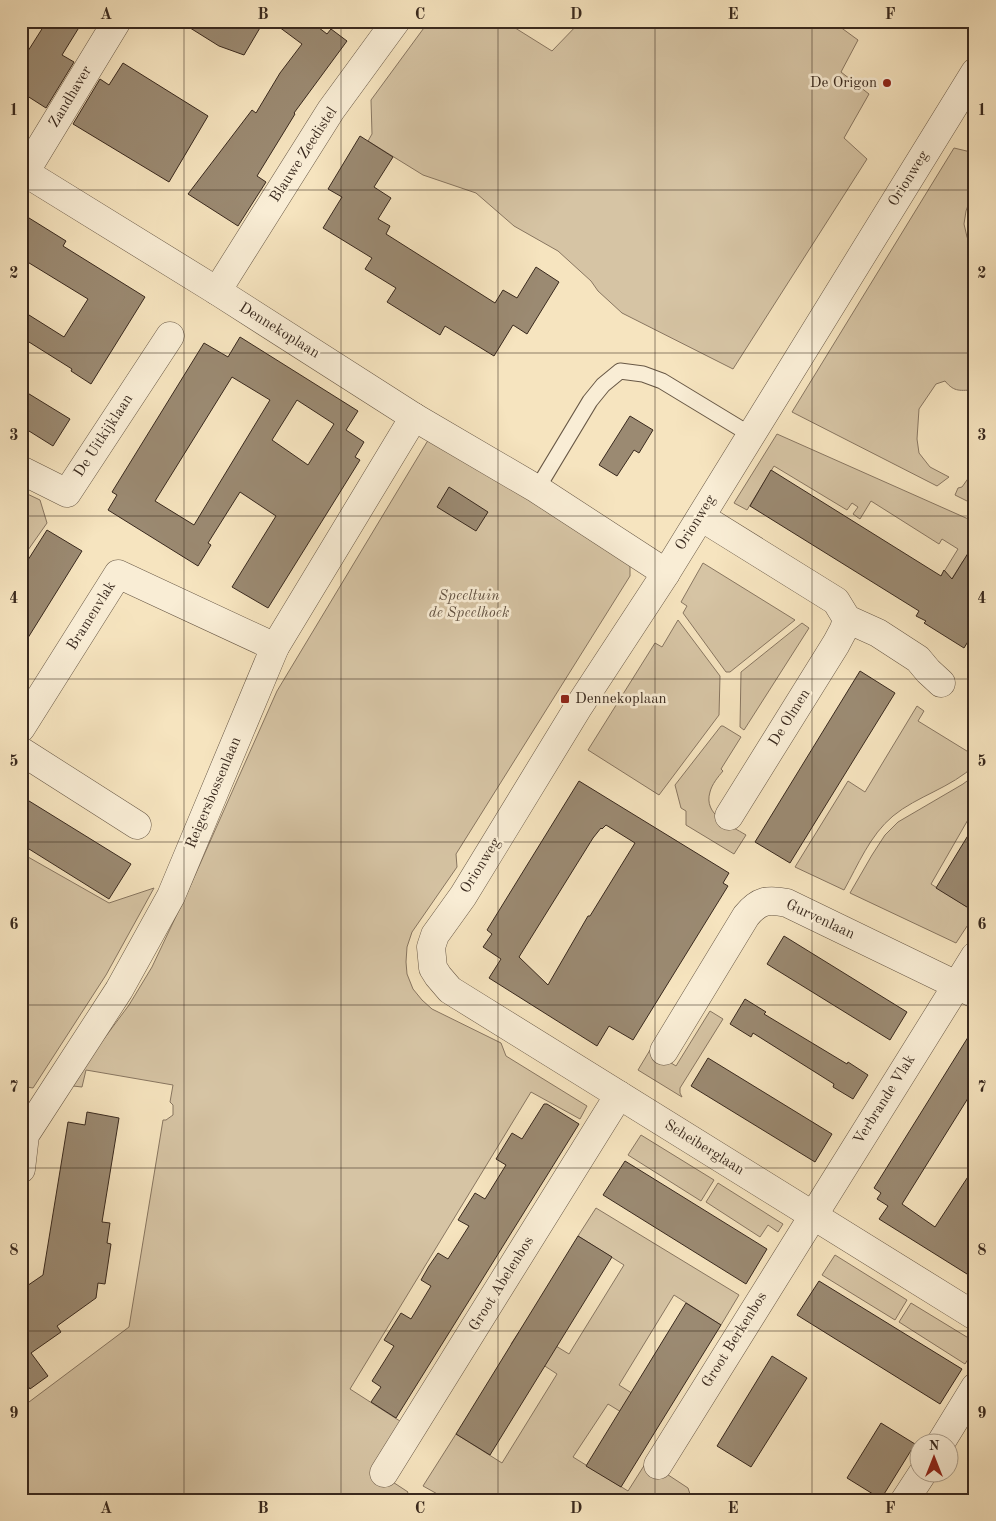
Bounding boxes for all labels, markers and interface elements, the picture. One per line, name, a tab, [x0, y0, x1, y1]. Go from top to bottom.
text: A	[100, 7, 112, 23]
text: B	[257, 7, 269, 23]
text: C	[415, 7, 425, 23]
text: D	[570, 7, 582, 23]
text: E	[727, 7, 739, 23]
text: F	[885, 7, 896, 23]
street label: Zandhaver	[47, 64, 95, 130]
place label: De Origon	[810, 76, 877, 91]
marker: De Origon	[881, 77, 893, 89]
text: 1	[9, 103, 19, 119]
text: 1	[977, 103, 987, 119]
street label: Blauwe Zeedistel	[268, 105, 340, 205]
street label: Orionweg	[886, 149, 932, 209]
text: 2	[9, 266, 19, 282]
text: 2	[977, 266, 987, 282]
street label: Dennekoplaan	[236, 300, 322, 362]
street label: De Uitkijklaan	[72, 392, 136, 480]
text: 3	[9, 428, 19, 444]
text: 3	[977, 428, 987, 444]
street label: Orionweg	[673, 493, 719, 553]
street label: Bramenvlak	[65, 579, 119, 653]
park label: Speeltuin de Speelhoek	[429, 589, 509, 621]
text: 4	[9, 591, 19, 607]
text: 4	[977, 591, 987, 607]
street label: De Olmen	[767, 687, 813, 749]
place label: Dennekoplaan	[575, 692, 667, 707]
marker: Dennekoplaan	[559, 693, 571, 705]
street label: Reigersbossenlaan	[184, 735, 244, 851]
text: 5	[9, 754, 19, 770]
text: 5	[977, 754, 987, 770]
street label: Orionweg	[458, 836, 504, 896]
street label: Gurvenlaan	[783, 898, 857, 942]
text: 6	[9, 917, 19, 933]
text: 6	[977, 917, 987, 933]
street label: Verbrande Vlak	[852, 1052, 919, 1147]
text: 7	[9, 1080, 19, 1096]
text: 7	[977, 1080, 987, 1096]
street label: Scheiberglaan	[662, 1118, 746, 1178]
street label: Groot Abelenbos	[467, 1234, 537, 1334]
text: 8	[9, 1243, 19, 1259]
text: 8	[977, 1243, 987, 1259]
street label: Groot Berkenbos	[700, 1290, 770, 1390]
text: 9	[9, 1406, 19, 1422]
text: 9	[977, 1406, 987, 1422]
north arrow	[908, 1434, 958, 1484]
text: N	[929, 1439, 940, 1453]
text: A	[100, 1501, 112, 1517]
text: B	[257, 1501, 269, 1517]
text: C	[415, 1501, 425, 1517]
text: D	[570, 1501, 582, 1517]
text: E	[727, 1501, 739, 1517]
text: F	[885, 1501, 896, 1517]

